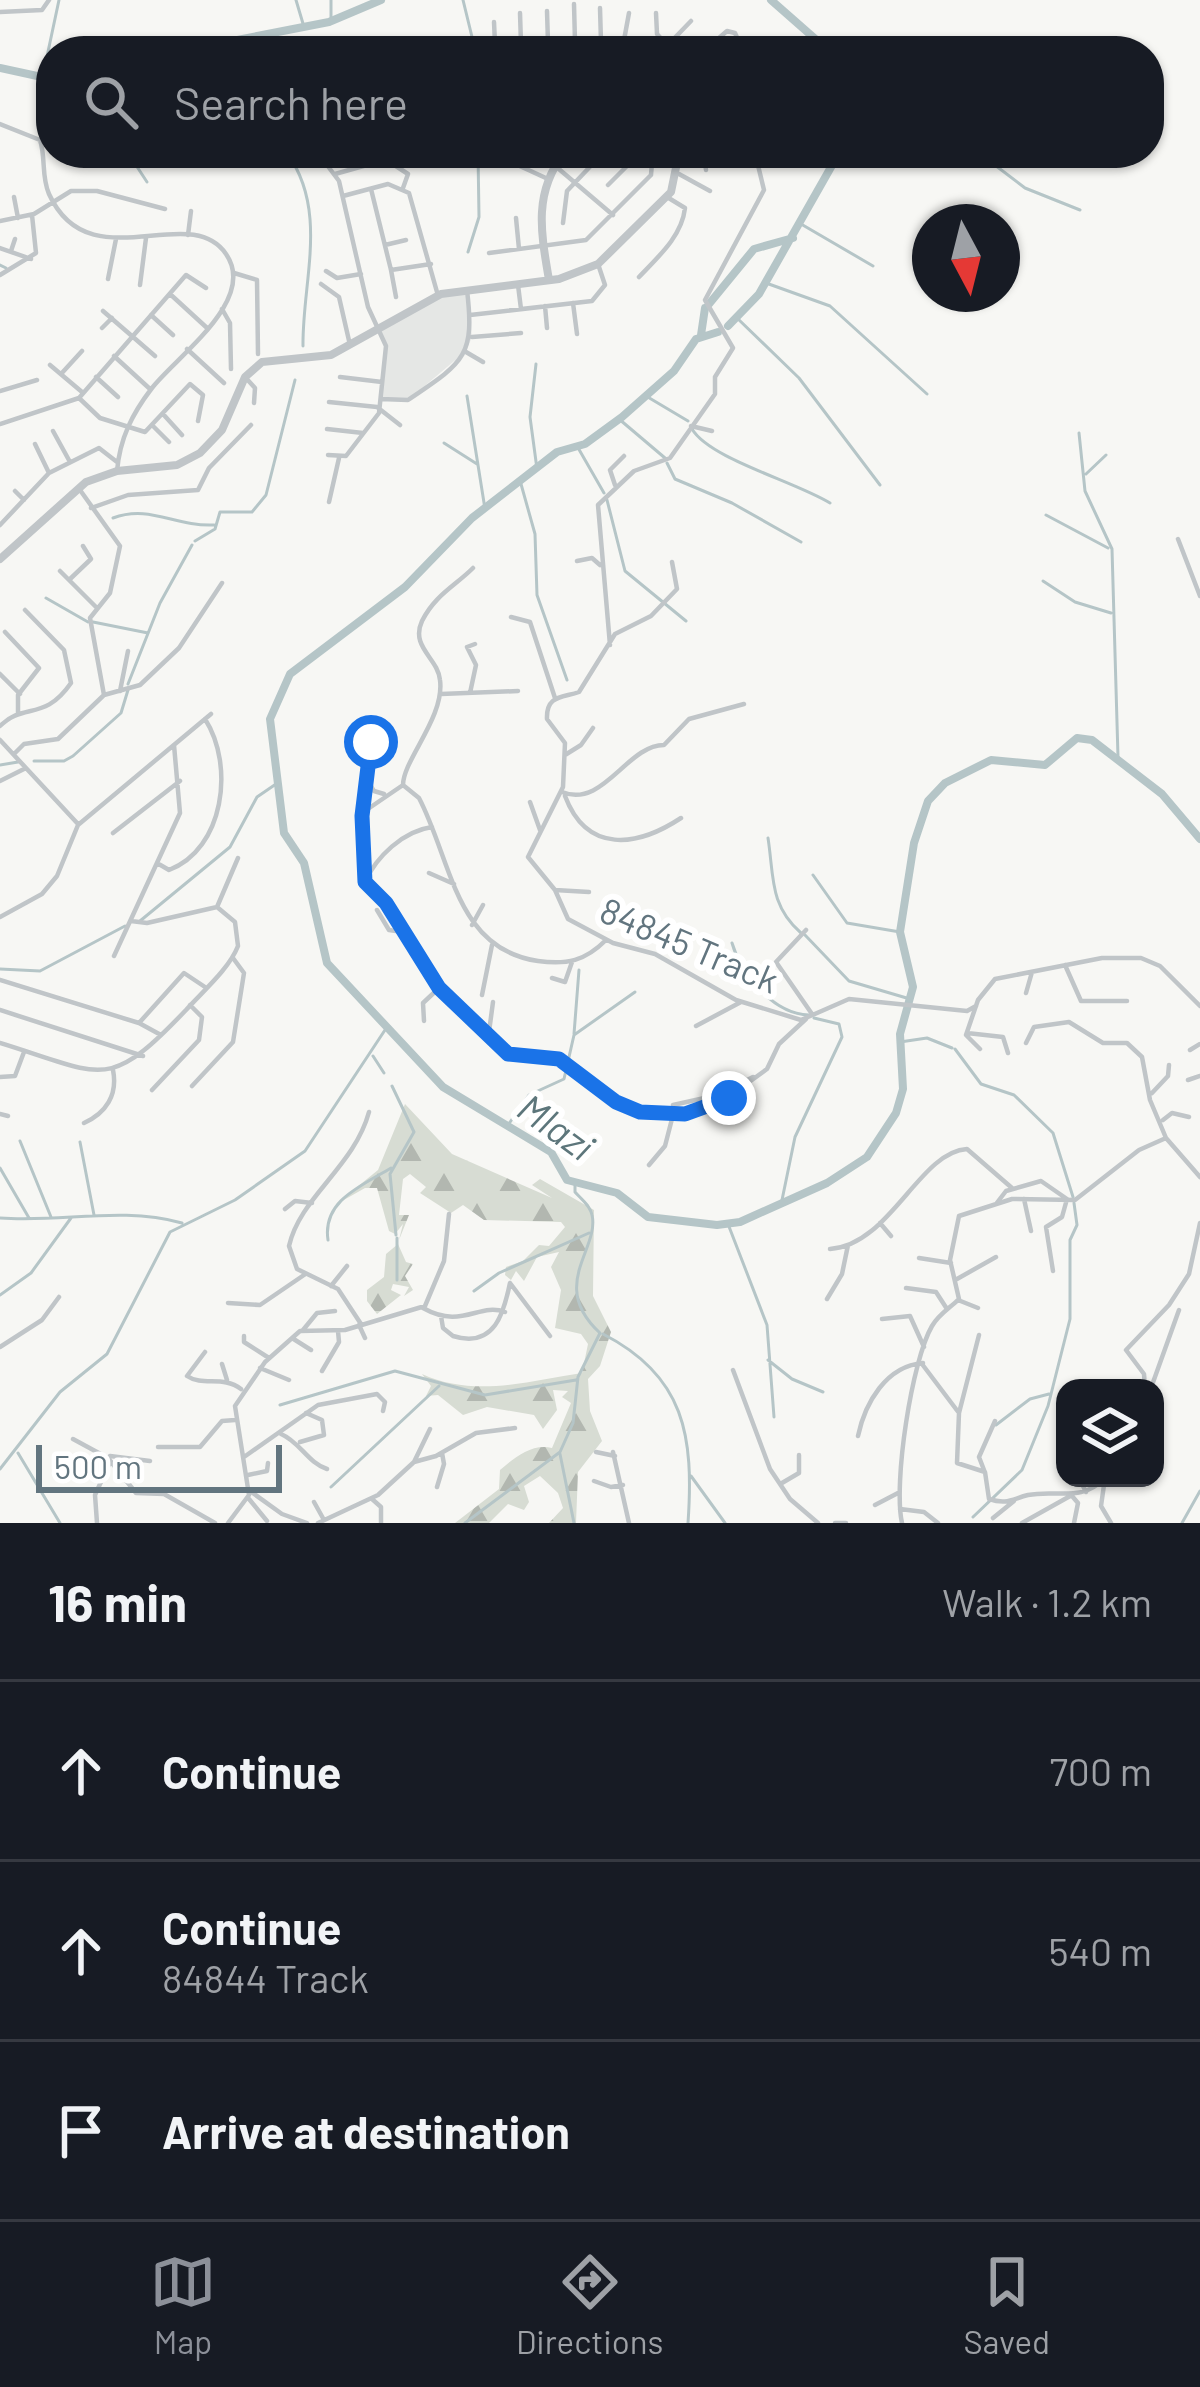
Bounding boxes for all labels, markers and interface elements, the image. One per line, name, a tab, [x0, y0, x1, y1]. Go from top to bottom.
search box	[36, 36, 1164, 168]
icon: search	[78, 69, 144, 135]
text: Search here	[174, 75, 408, 129]
north arrow	[912, 204, 1020, 312]
route start	[344, 715, 398, 769]
street label: 84845 Track	[594, 887, 786, 1001]
route end	[702, 1071, 756, 1125]
water label: Mlazi	[510, 1083, 605, 1170]
map controls	[1056, 1379, 1164, 1487]
button: layers	[1056, 1379, 1164, 1487]
scale bar	[36, 1439, 282, 1492]
text: 500 m	[54, 1446, 142, 1486]
text: 16 min	[48, 1571, 187, 1632]
text: Walk · 1.2 km	[942, 1578, 1152, 1625]
icon: ahead	[48, 1738, 114, 1804]
text: Continue	[162, 1744, 341, 1798]
text: 700 m	[1049, 1747, 1152, 1794]
text: Continue	[162, 1900, 341, 1954]
icon: ahead	[48, 1918, 114, 1984]
text: 540 m	[1048, 1927, 1152, 1974]
text: 84844 Track	[162, 1954, 369, 2001]
icon: arrive	[48, 2098, 114, 2164]
text: Arrive at destination	[162, 2104, 570, 2158]
tab: Map	[150, 2249, 216, 2361]
tab: Directions	[516, 2249, 663, 2361]
tab: Saved	[963, 2249, 1050, 2361]

